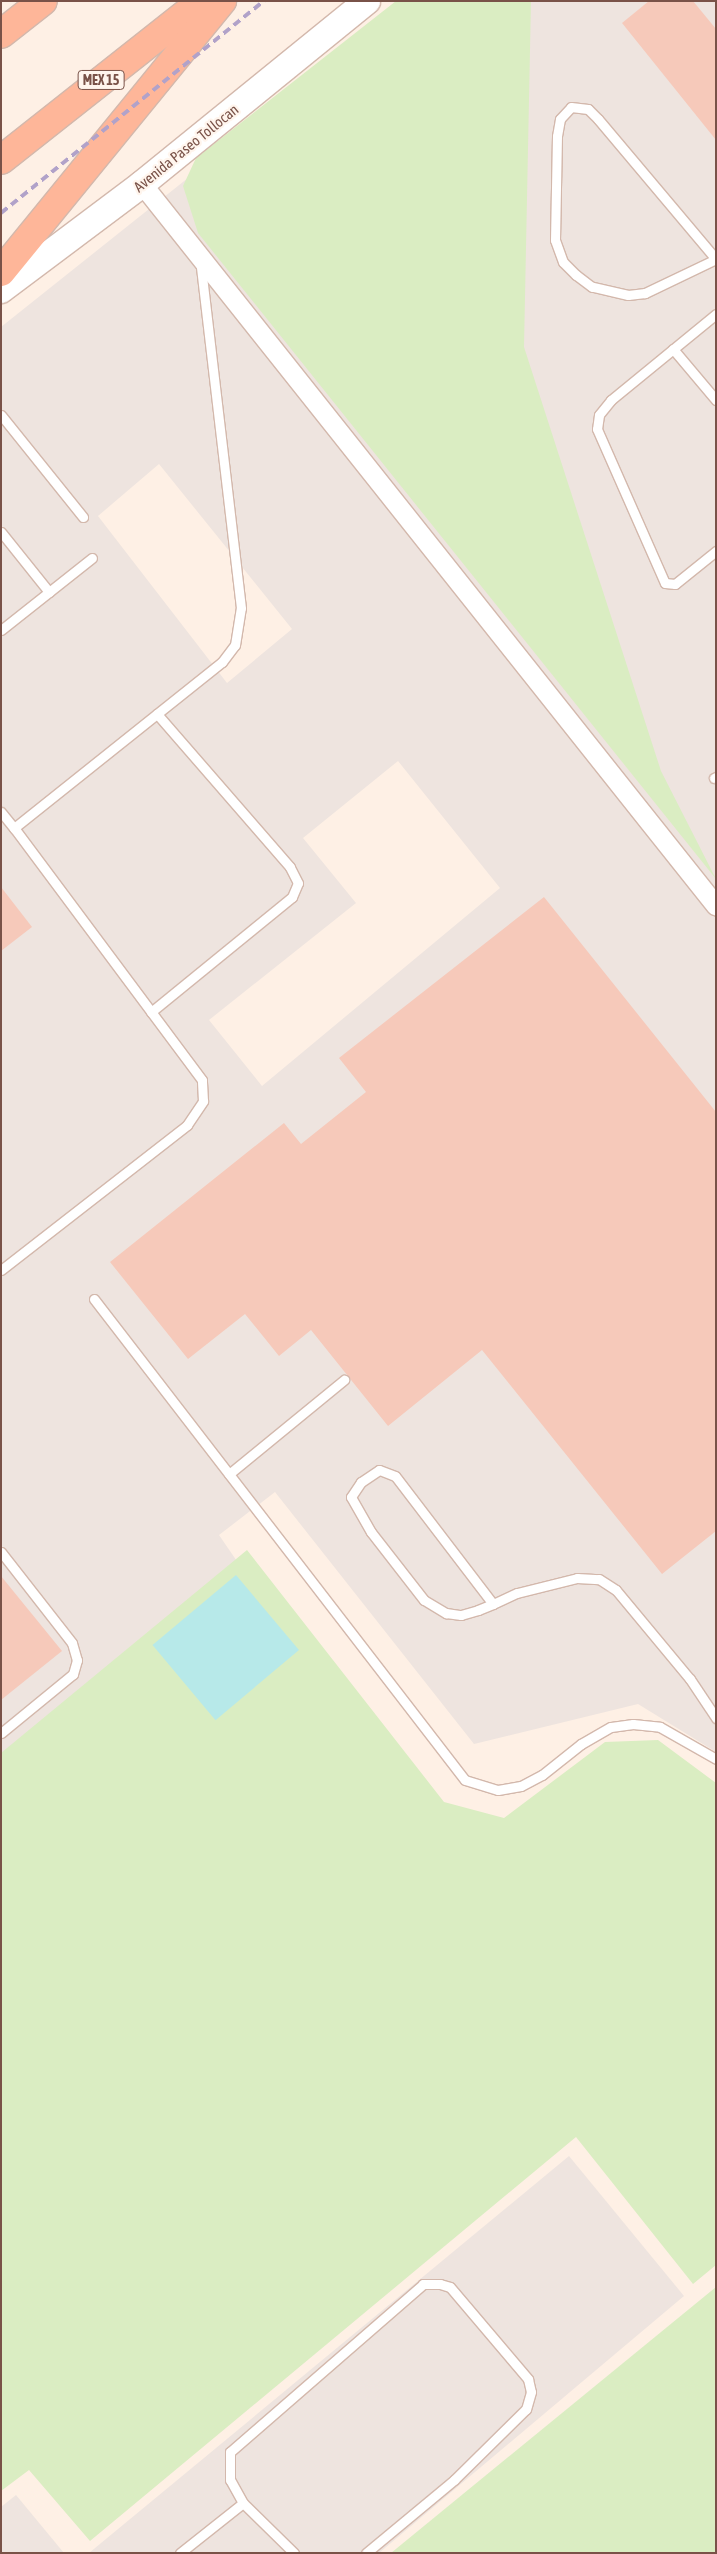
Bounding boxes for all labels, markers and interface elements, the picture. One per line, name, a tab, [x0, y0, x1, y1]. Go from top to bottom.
road number: MEX 15	[77, 68, 125, 92]
street label: Avenida Paseo Tollocan	[130, 100, 242, 196]

